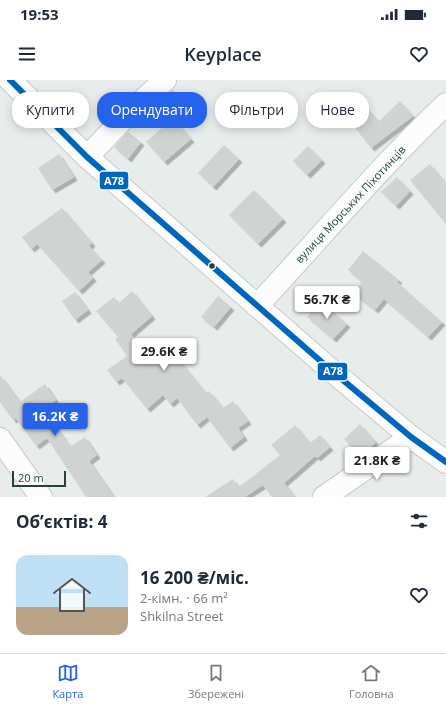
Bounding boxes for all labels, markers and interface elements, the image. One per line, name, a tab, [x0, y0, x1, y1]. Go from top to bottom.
text: 19:53	[20, 4, 59, 24]
text: Keyplace	[184, 42, 262, 66]
icon: menu	[16, 43, 38, 65]
icon: heart	[408, 43, 430, 65]
chip: Купити	[12, 92, 89, 128]
chip: Орендувати	[97, 92, 207, 128]
chip: Фільтри	[215, 92, 298, 128]
chip: Нове	[306, 92, 369, 128]
street label: вулиця Морських Піхотинців	[291, 142, 409, 266]
line badge: А78	[99, 171, 129, 190]
text: А78	[104, 173, 124, 188]
unlabelled marker	[207, 261, 217, 271]
pin: 56.7K ₴	[290, 286, 364, 320]
text: 56.7K ₴	[304, 290, 350, 308]
pin: 29.6K ₴	[127, 338, 201, 372]
text: 29.6K ₴	[141, 342, 187, 360]
line badge: А78	[317, 362, 348, 381]
text: А78	[323, 363, 343, 378]
pin: 16.2K ₴	[18, 403, 92, 437]
text: 16.2K ₴	[32, 407, 78, 425]
pin: 21.8K ₴	[340, 447, 414, 481]
text: 21.8K ₴	[354, 451, 400, 469]
scale bar	[12, 469, 66, 488]
text: 20 m	[18, 470, 44, 485]
text: Об’єктів: 4	[16, 510, 108, 533]
icon: filters	[408, 510, 430, 532]
text: 16 200 ₴/міс.	[140, 566, 249, 589]
icon: home	[48, 571, 96, 619]
icon: heart	[408, 584, 430, 606]
text: 2-кімн. · 66 m²	[140, 589, 228, 607]
text: Shkilna Street	[140, 607, 223, 625]
tab: Карта	[52, 662, 83, 701]
tab: Збережені	[188, 662, 244, 701]
tab: Головна	[349, 662, 394, 701]

